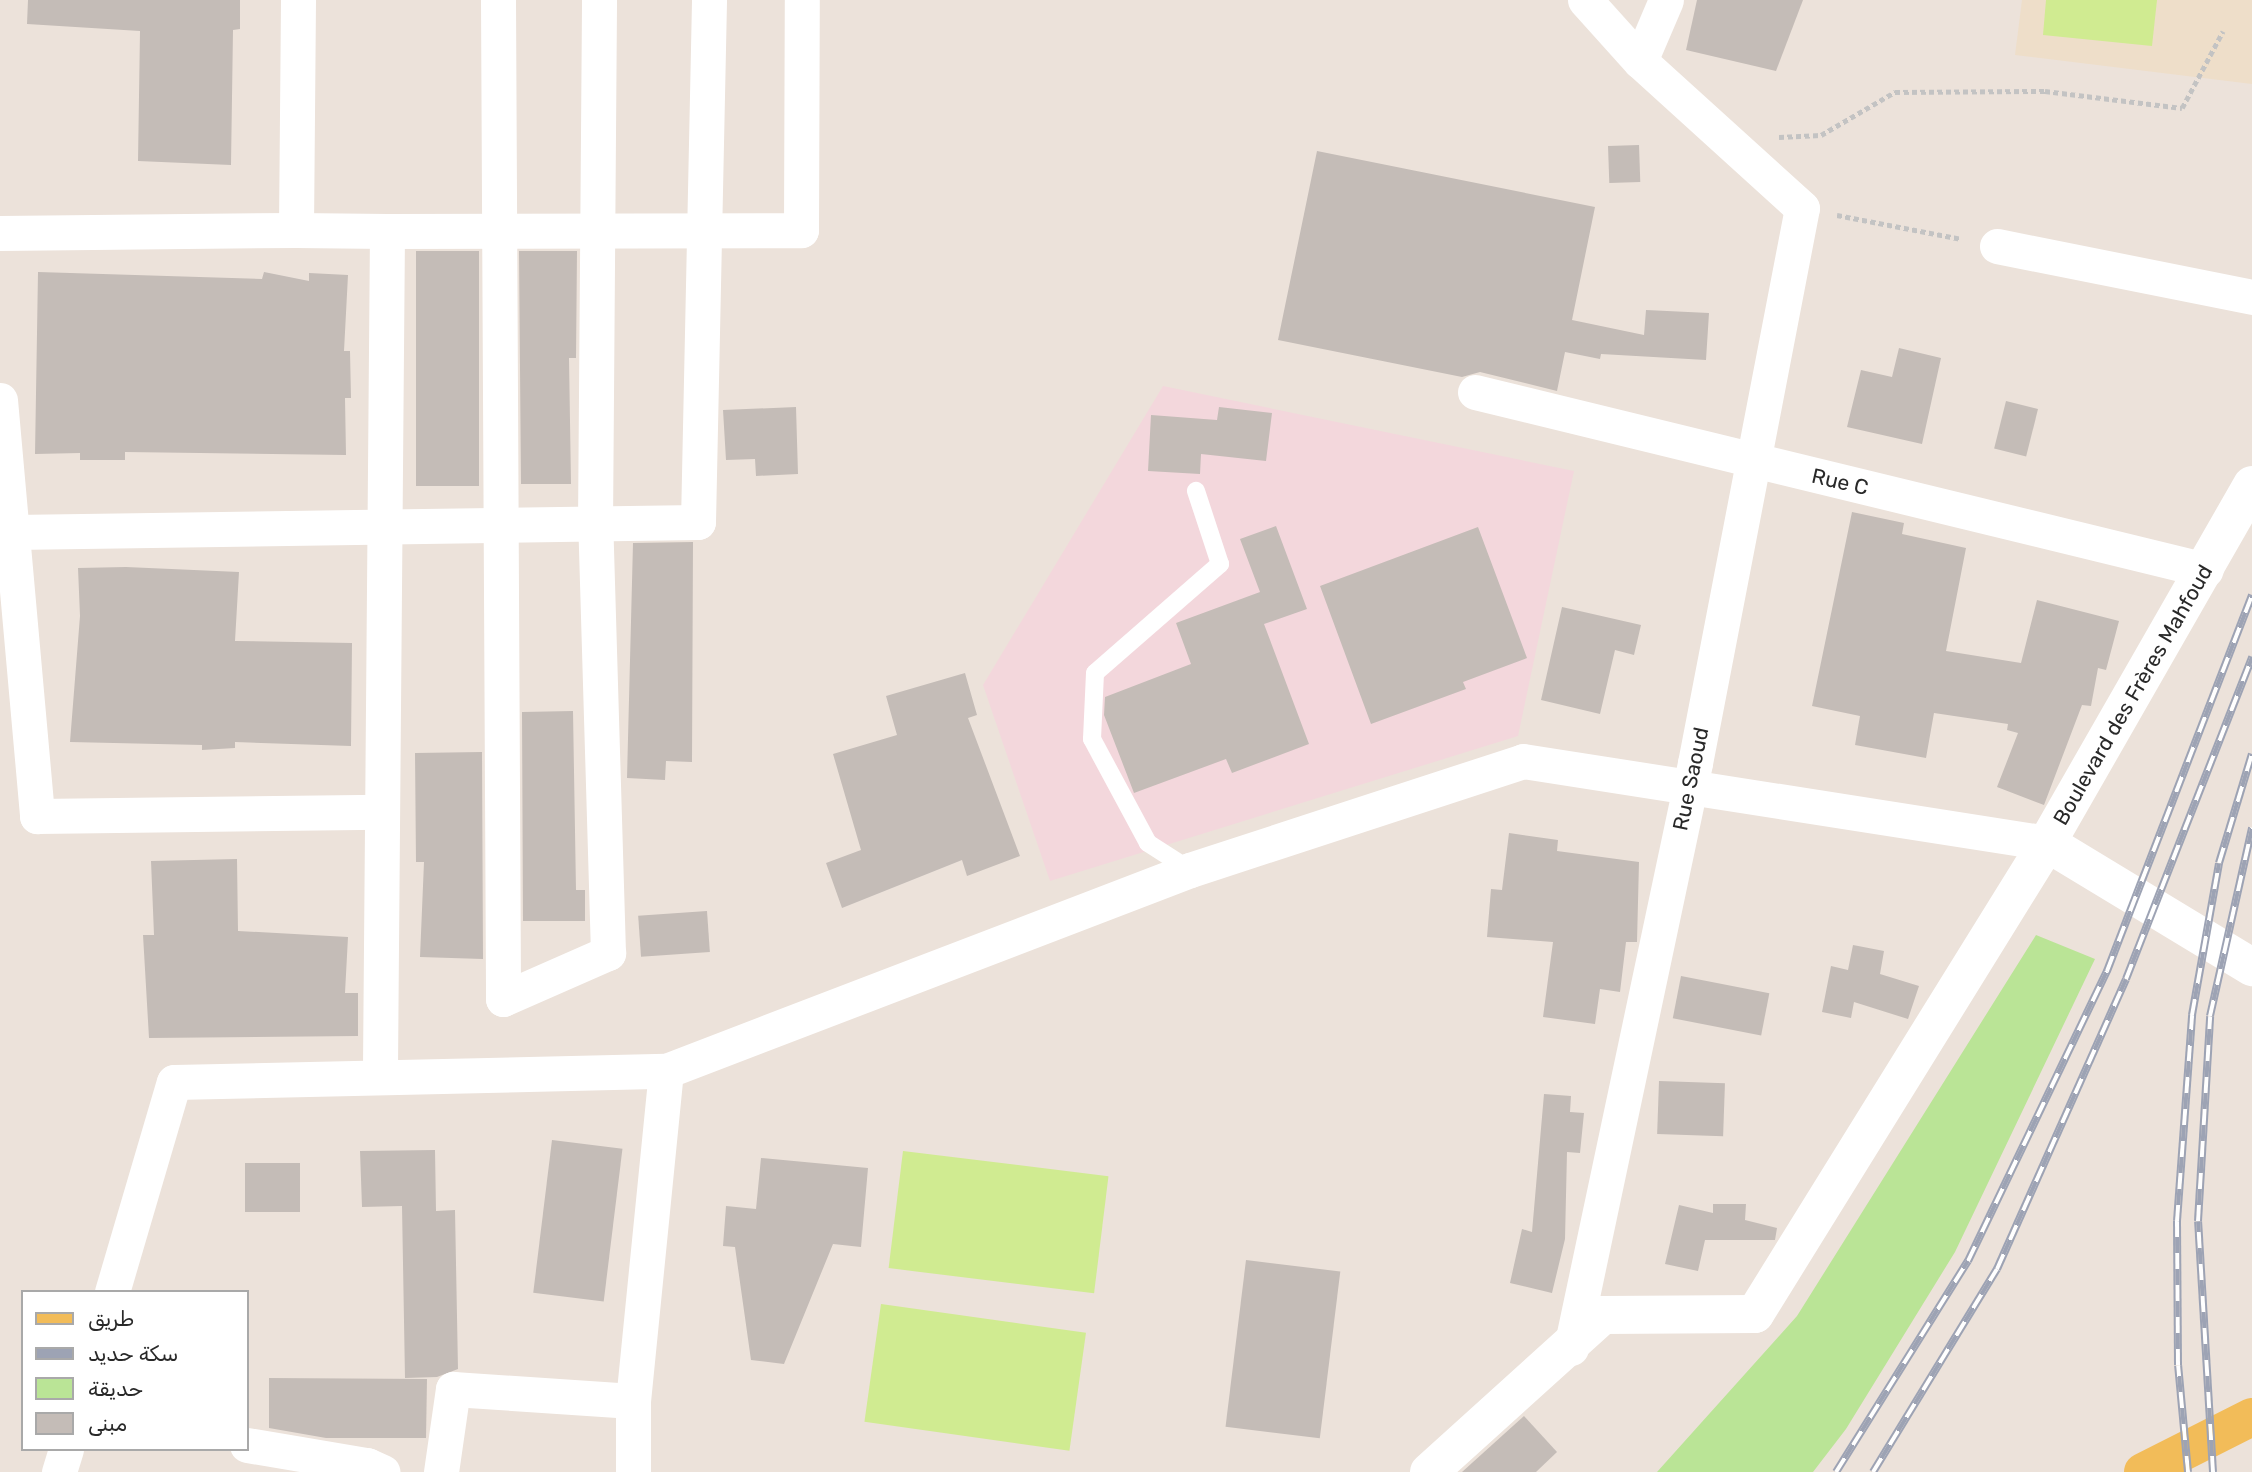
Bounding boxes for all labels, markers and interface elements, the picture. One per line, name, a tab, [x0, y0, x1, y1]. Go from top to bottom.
street label: Rue C	[1809, 463, 1871, 501]
street label: Boulevard des Frères Mahfoud	[2048, 560, 2218, 830]
street label: Rue Saoud	[1668, 725, 1714, 833]
legend	[21, 1290, 248, 1451]
text: طريق	[88, 1306, 134, 1331]
text: سكة حديد	[88, 1341, 178, 1366]
text: حديقة	[88, 1376, 143, 1401]
text: مبنى	[88, 1411, 127, 1436]

